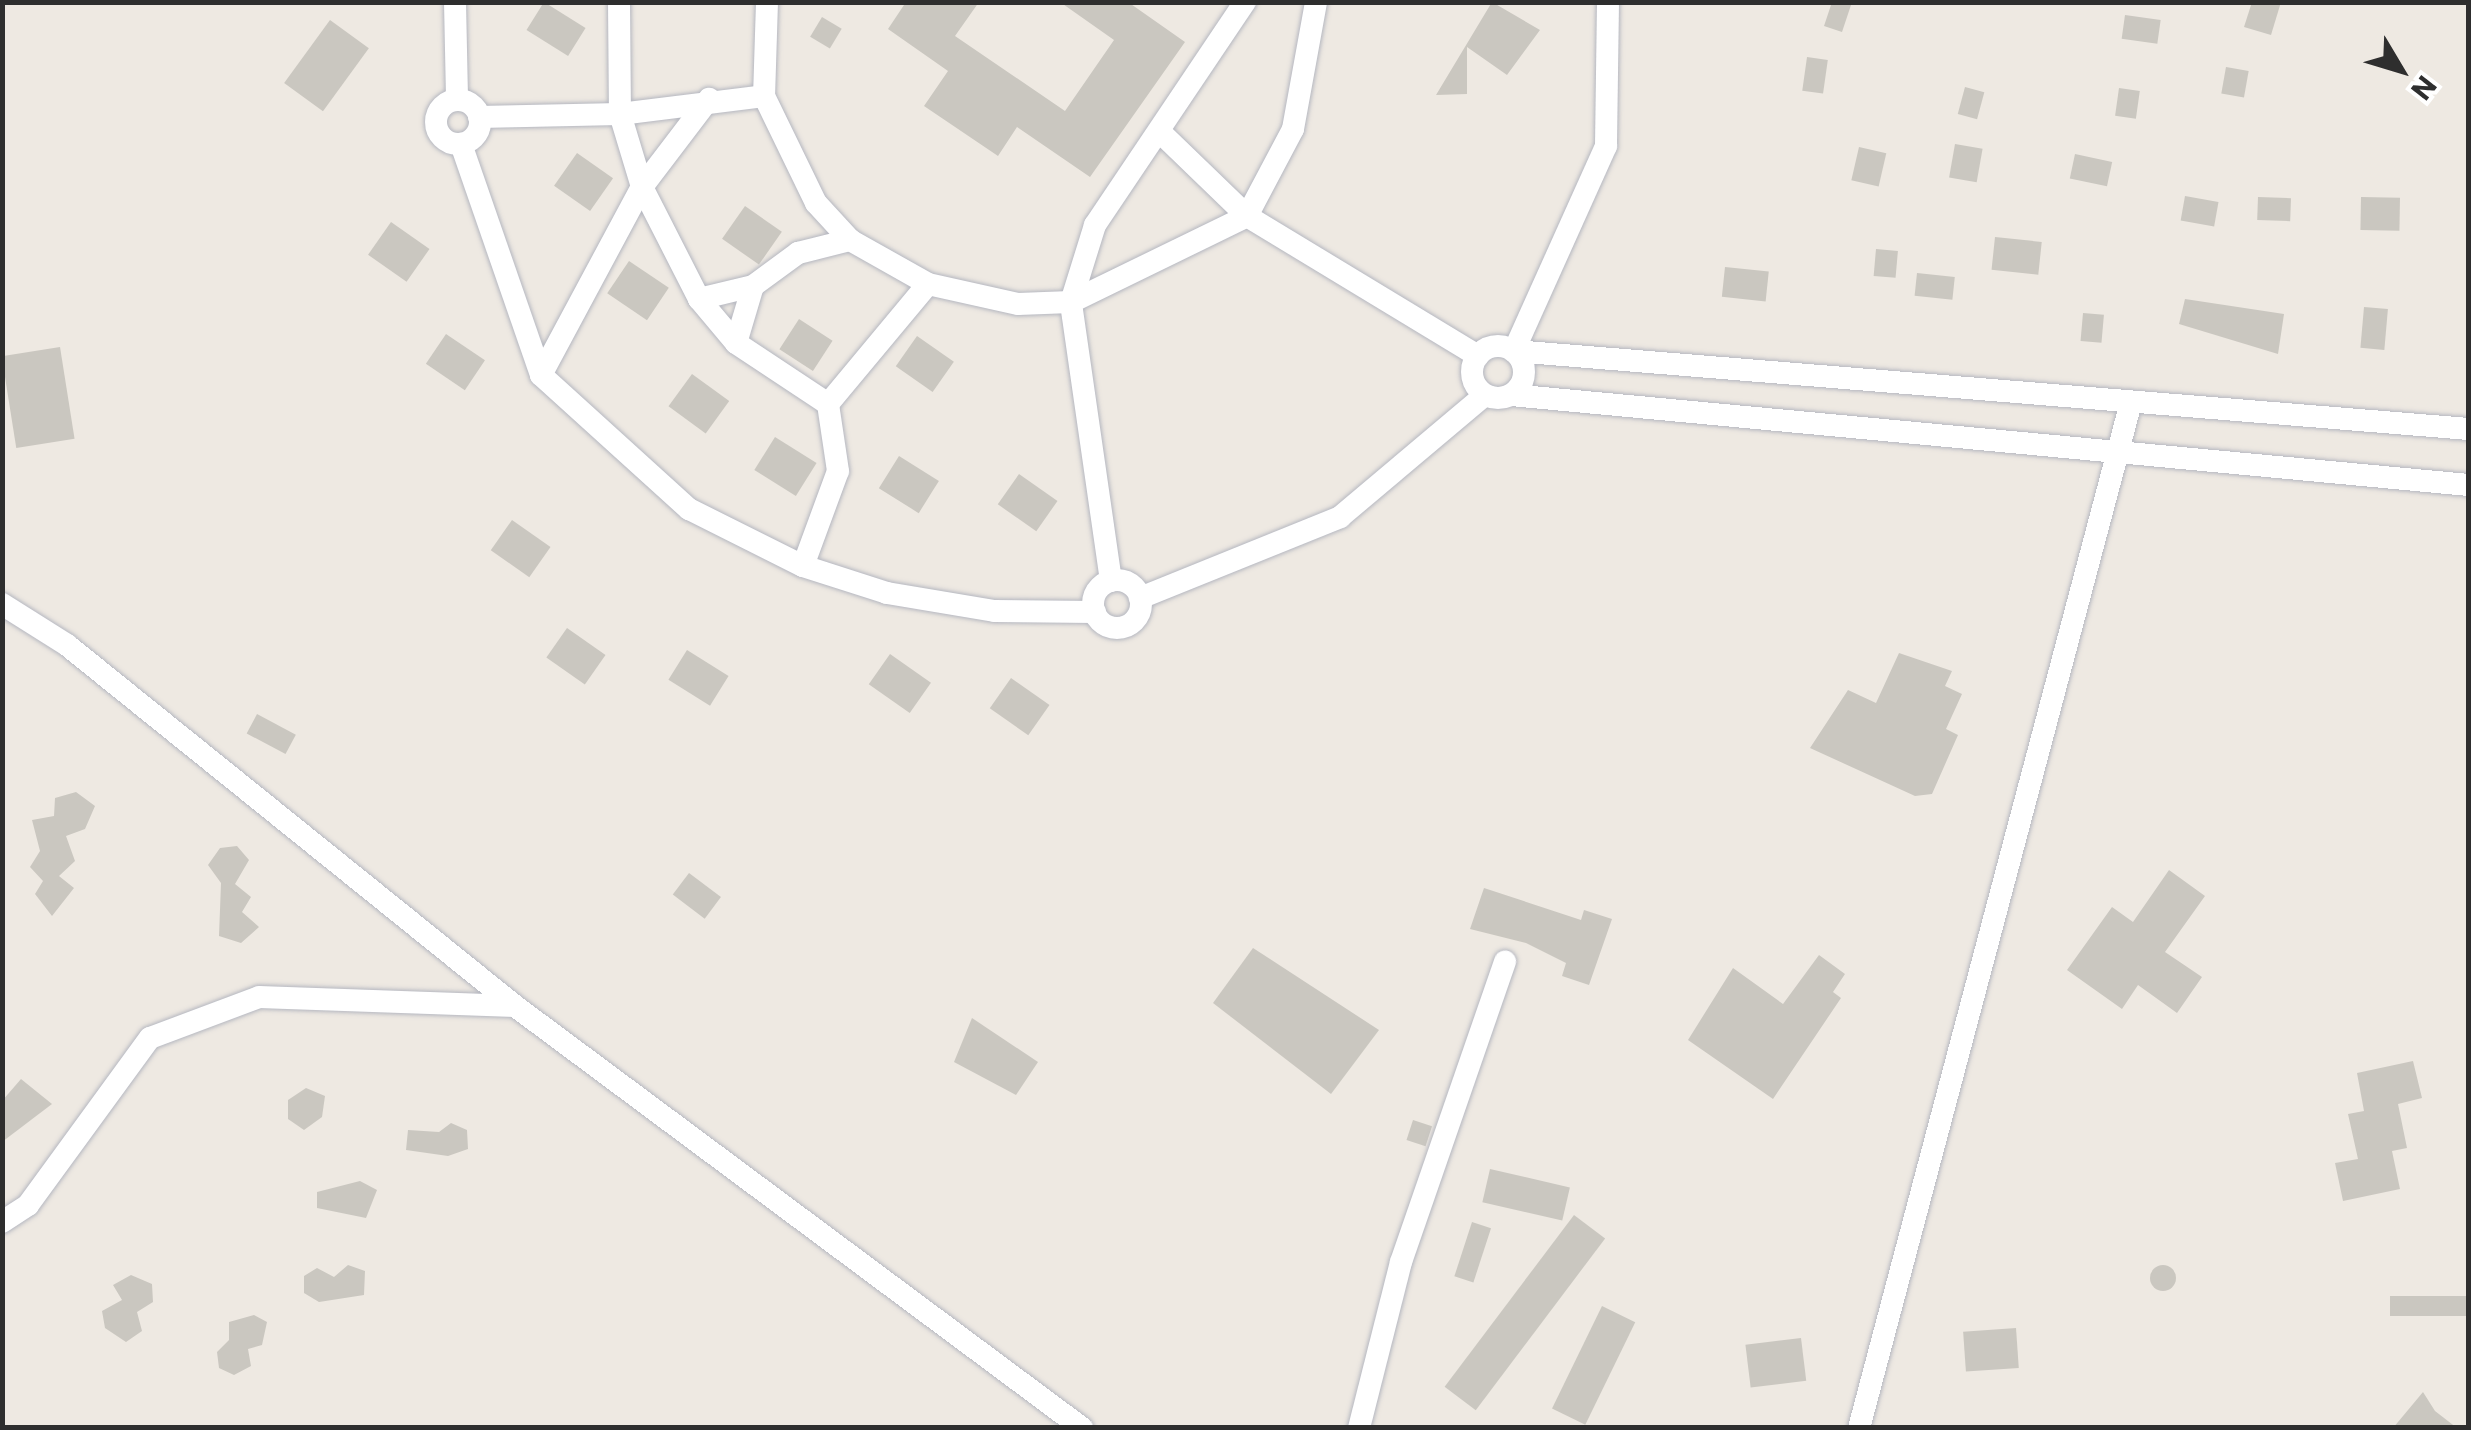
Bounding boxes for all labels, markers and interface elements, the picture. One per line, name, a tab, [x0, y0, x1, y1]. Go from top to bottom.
north arrow	[2351, 20, 2451, 120]
text: N	[2405, 70, 2445, 107]

